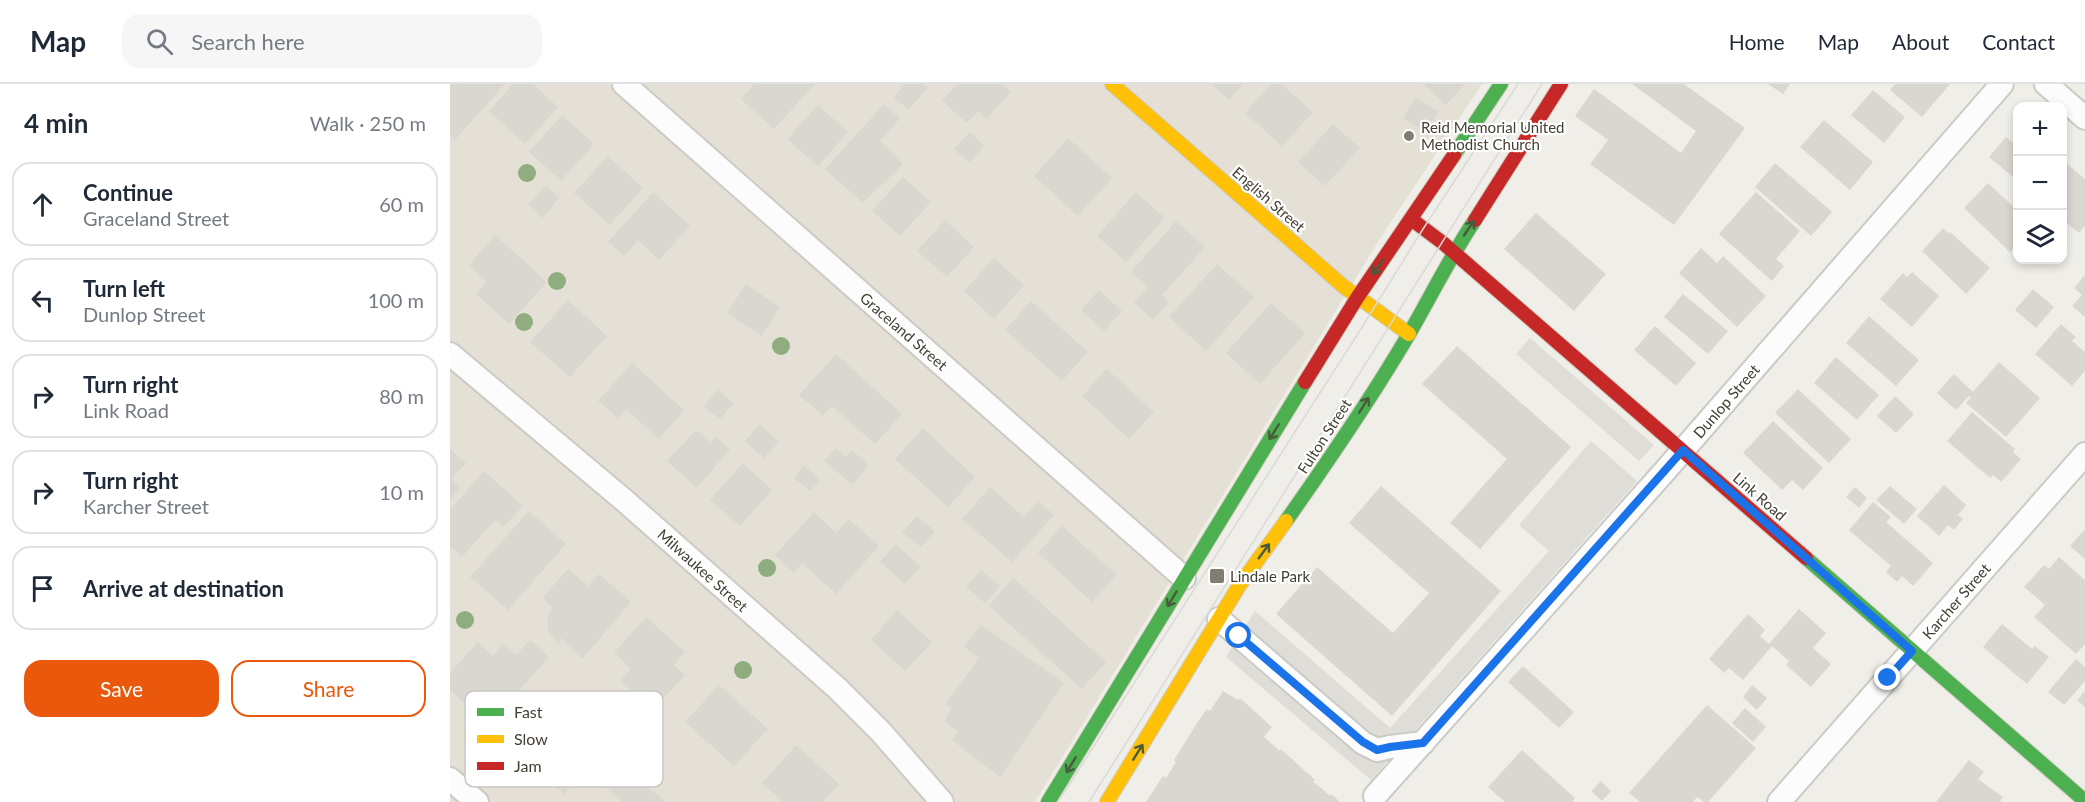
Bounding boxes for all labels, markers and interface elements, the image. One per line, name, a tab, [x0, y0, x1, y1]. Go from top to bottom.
search box	[122, 14, 542, 68]
text: Map	[30, 24, 86, 58]
icon: search	[143, 25, 176, 58]
text: Search here	[191, 28, 305, 55]
text: Home	[1729, 29, 1785, 54]
text: Map	[1818, 29, 1859, 54]
text: About	[1892, 29, 1949, 54]
text: Contact	[1982, 29, 2055, 54]
map controls	[2013, 102, 2067, 264]
button: +	[2013, 102, 2067, 156]
text: 4 min	[24, 107, 88, 139]
text: Walk · 250 m	[310, 111, 426, 135]
place label: Reid Memorial United Methodist Church	[1421, 118, 1564, 153]
marker: Reid Memorial United Methodist Church	[1402, 129, 1416, 143]
button: −	[2013, 156, 2067, 210]
street label: English Street	[1229, 163, 1309, 236]
text: Continue	[83, 179, 173, 206]
icon: ahead	[26, 188, 59, 221]
text: 60 m	[379, 192, 424, 216]
text: Graceland Street	[83, 206, 229, 230]
button: layers	[2013, 210, 2067, 264]
one-way arrow	[1463, 220, 1476, 237]
one-way arrow	[1372, 259, 1384, 275]
text: Turn left	[83, 275, 165, 302]
icon: left	[26, 284, 59, 317]
text: 100 m	[368, 288, 424, 312]
street label: Graceland Street	[857, 288, 952, 374]
text: Dunlop Street	[83, 302, 205, 326]
street label: Dunlop Street	[1689, 360, 1763, 442]
text: Turn right	[83, 371, 178, 398]
icon: right	[26, 380, 59, 413]
text: 80 m	[379, 384, 424, 408]
street label: Fulton Street	[1293, 395, 1355, 477]
one-way arrow	[1357, 397, 1370, 414]
text: Link Road	[83, 398, 169, 422]
one-way arrow	[1268, 424, 1280, 440]
text: Turn right	[83, 467, 178, 494]
street label: Link Road	[1730, 468, 1790, 524]
icon: right	[26, 476, 59, 509]
text: 10 m	[379, 480, 424, 504]
text: Karcher Street	[83, 494, 209, 518]
street label: Milwaukee Street	[654, 525, 752, 616]
one-way arrow	[1257, 544, 1270, 560]
street label: Karcher Street	[1918, 559, 1994, 643]
marker: Lindale Park	[1208, 567, 1226, 585]
place label: Lindale Park	[1230, 567, 1311, 585]
icon: arrive	[26, 572, 59, 605]
text: Arrive at destination	[83, 575, 284, 602]
one-way arrow	[1165, 590, 1178, 607]
route start	[1225, 622, 1251, 648]
button: Save	[24, 660, 219, 717]
button: Share	[231, 660, 426, 717]
route end	[1874, 664, 1900, 690]
legend	[465, 691, 663, 787]
text: Fast	[514, 702, 543, 721]
text: Slow	[514, 729, 548, 748]
one-way arrow	[1132, 744, 1144, 761]
text: Jam	[514, 756, 542, 775]
one-way arrow	[1064, 756, 1076, 773]

